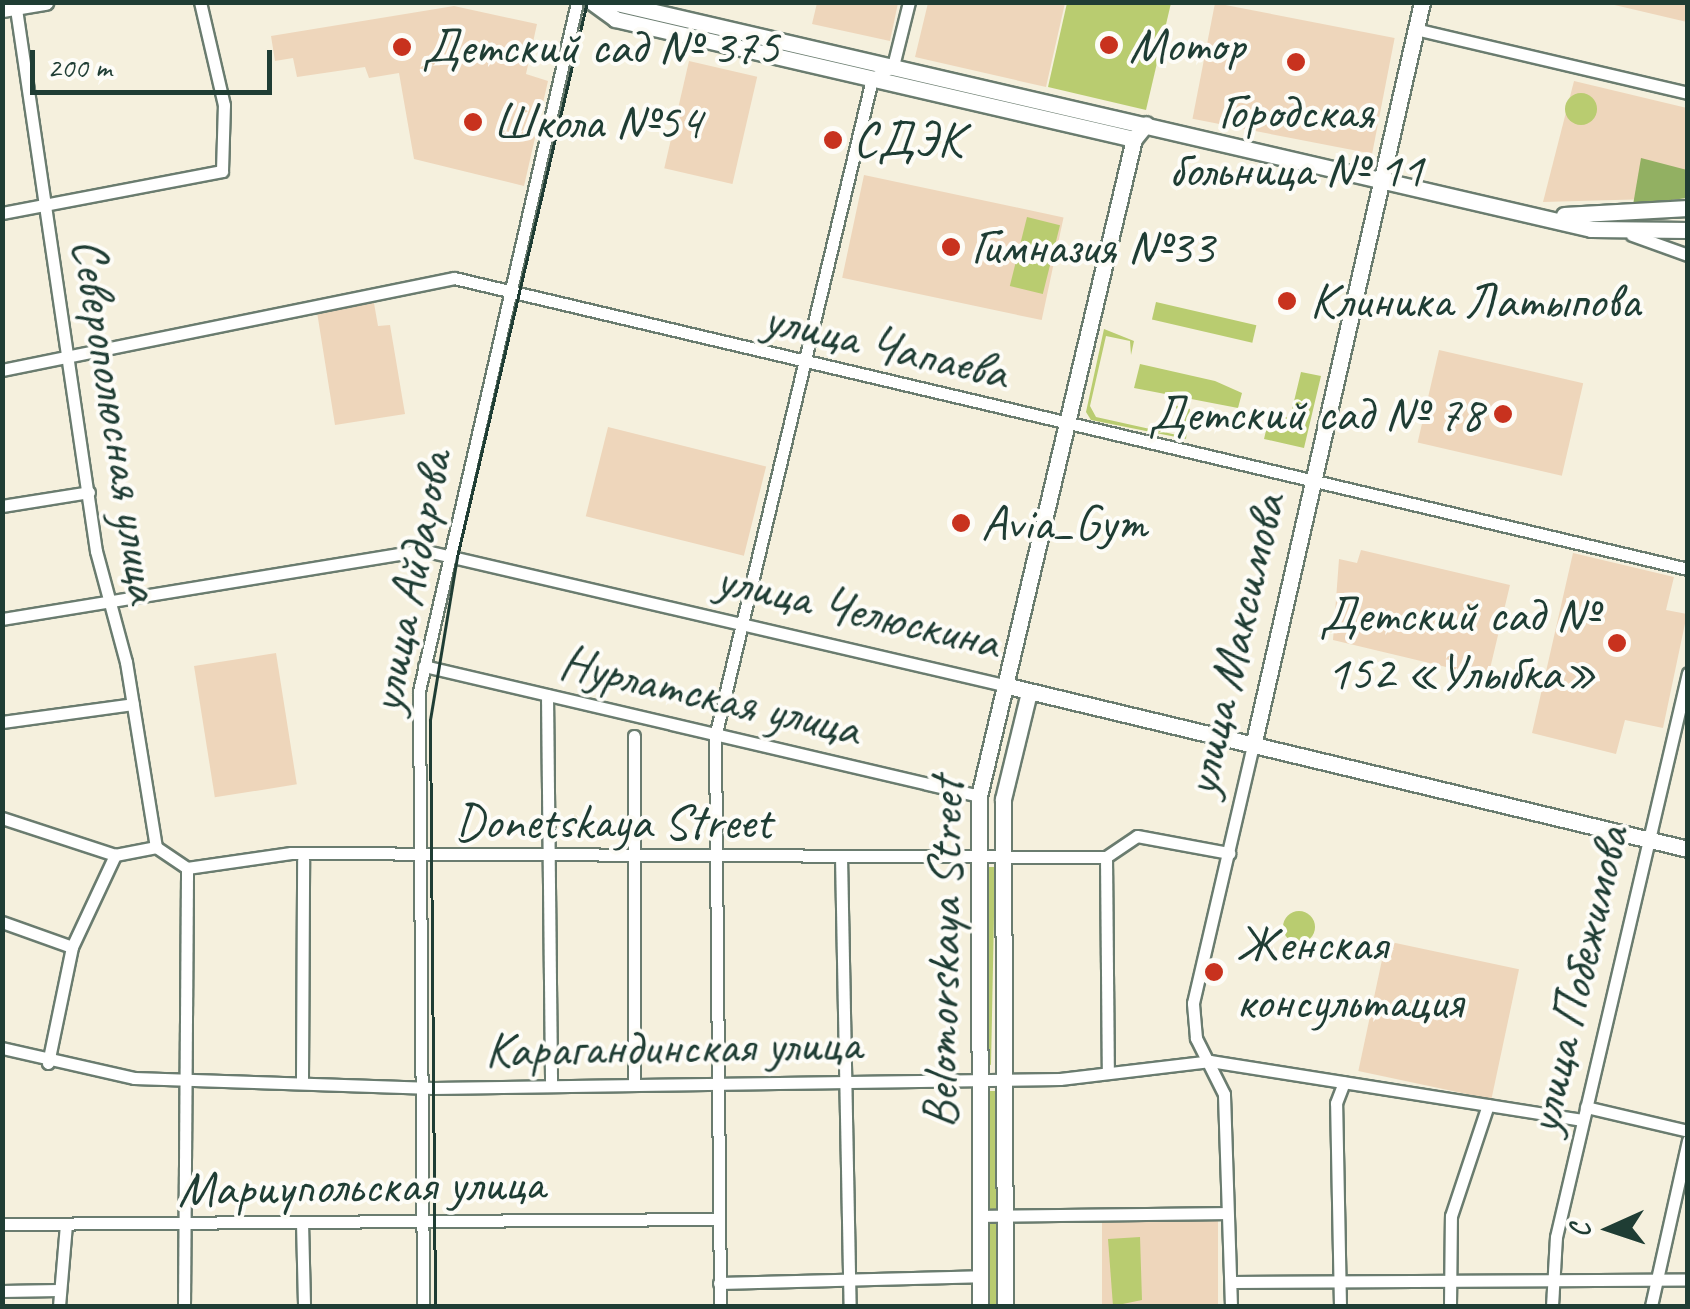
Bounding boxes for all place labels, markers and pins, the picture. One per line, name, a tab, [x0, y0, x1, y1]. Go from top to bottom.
place label: Мотор	[1129, 15, 1245, 75]
place label: Детский сад № 375	[422, 17, 779, 77]
marker: Мотор	[1098, 34, 1120, 56]
marker: Детский сад № 375	[391, 36, 413, 58]
marker: Городская больница № 11	[1283, 49, 1309, 75]
place label: Городская больница № 11	[1168, 81, 1424, 198]
place label: Школа №54	[493, 92, 702, 152]
place label: СДЭК	[853, 110, 962, 170]
marker: Школа №54	[462, 111, 484, 133]
marker: СДЭК	[822, 129, 844, 151]
place label: Гимназия №33	[971, 217, 1214, 277]
marker: Гимназия №33	[940, 236, 962, 258]
place label: Клиника Латыпова	[1310, 271, 1640, 331]
marker: Клиника Латыпова	[1274, 288, 1300, 314]
place label: Детский сад № 78	[1148, 384, 1483, 444]
marker: Детский сад № 78	[1492, 403, 1514, 425]
place label: Avia_Gym	[981, 493, 1147, 553]
marker: Avia_Gym	[950, 512, 972, 534]
place label: Детский сад № 152 «Улыбка»	[1319, 584, 1597, 702]
marker: Детский сад № 152 «Улыбка»	[1606, 632, 1628, 654]
place label: Женская консультация	[1236, 913, 1462, 1030]
marker: Женская консультация	[1201, 959, 1227, 985]

